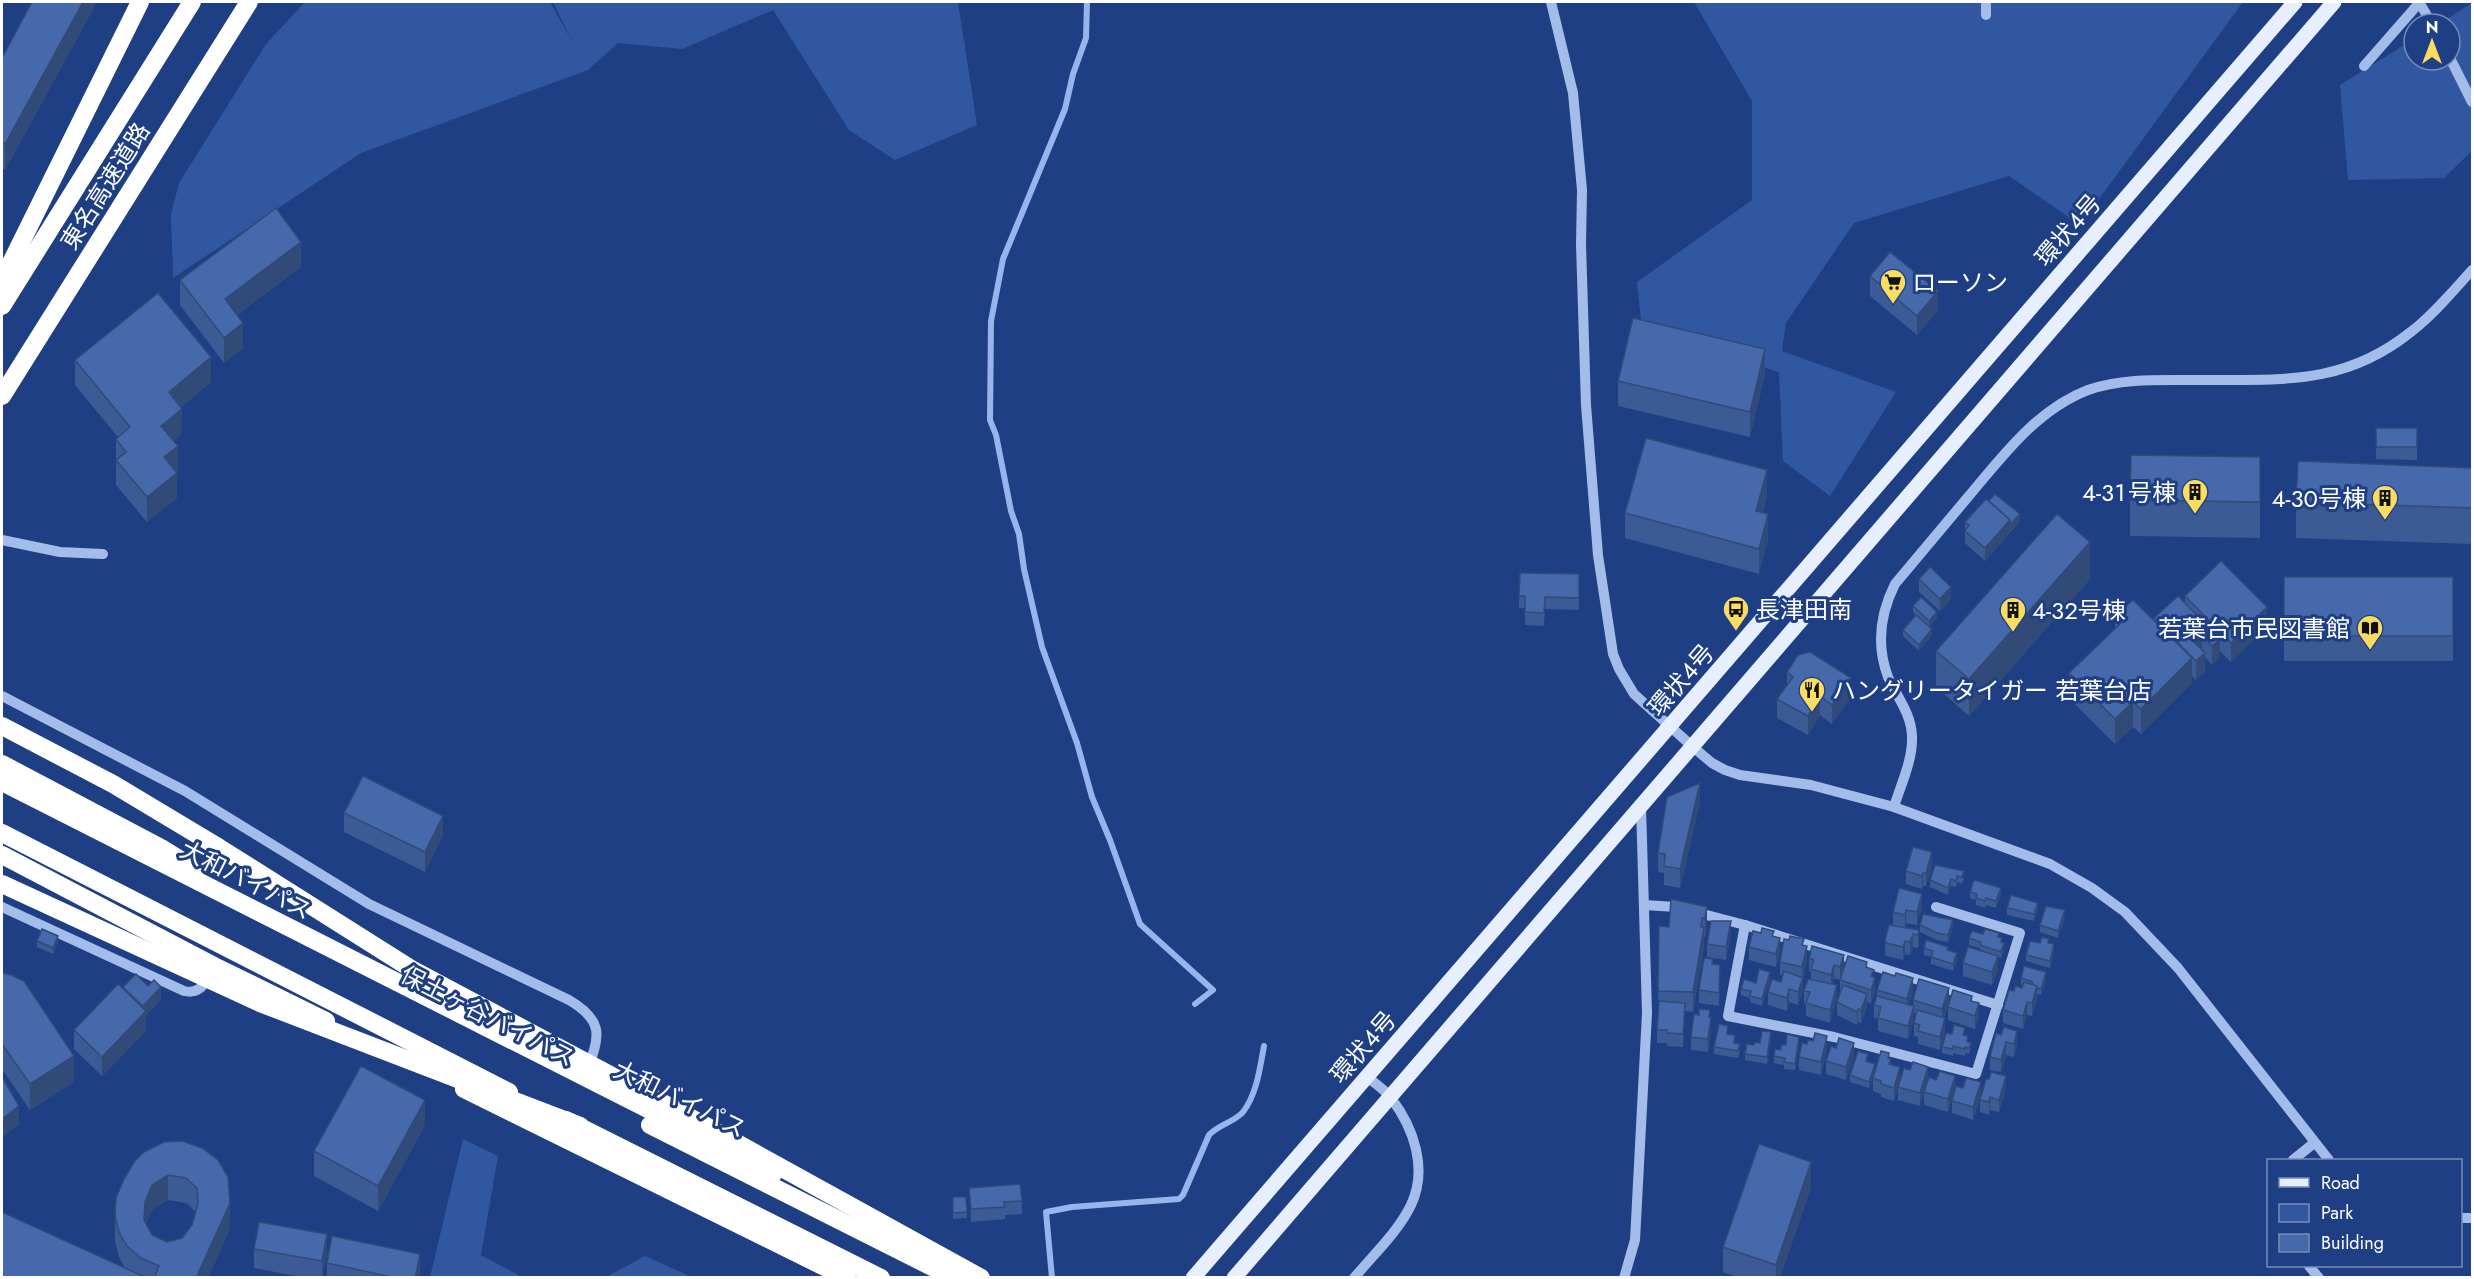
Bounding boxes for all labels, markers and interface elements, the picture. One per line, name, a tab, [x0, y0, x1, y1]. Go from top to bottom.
north arrow	[2402, 12, 2462, 72]
text: N	[2426, 16, 2438, 39]
street label: 東名高速道路	[52, 116, 158, 256]
street label: 環状4号	[2027, 186, 2109, 274]
place label: ローソン	[1912, 265, 2008, 300]
supermarket icon: ローソン	[1878, 267, 1908, 305]
place label: 4-3１号棟	[2082, 475, 2176, 510]
building icon: 4-3１号棟	[2180, 477, 2210, 515]
place label: 4-30号棟	[2271, 481, 2366, 516]
building icon: 4-30号棟	[2370, 483, 2400, 521]
place label: 長津田南	[1756, 592, 1852, 627]
place label: 4-32号棟	[2032, 593, 2126, 628]
bus stop icon: 長津田南	[1721, 594, 1751, 632]
building icon: 4-32号棟	[1998, 595, 2028, 633]
place label: 若葉台市民図書館	[2158, 611, 2350, 646]
library icon: 若葉台市民図書館	[2355, 613, 2385, 651]
street label: 環状4号	[1640, 636, 1722, 724]
place label: ハングリータイガー 若葉台店	[1832, 673, 2151, 708]
restaurant icon: ハングリータイガー 若葉台店	[1797, 675, 1827, 713]
street label: 大和バイパス	[174, 832, 318, 928]
street label: 保土ヶ谷バイパス	[395, 957, 581, 1075]
street label: 環状4号	[1322, 1003, 1404, 1091]
street label: 大和バイパス	[608, 1052, 752, 1146]
legend	[2267, 1159, 2462, 1267]
text: Road	[2321, 1170, 2360, 1196]
text: Park	[2321, 1200, 2353, 1226]
text: Building	[2321, 1230, 2384, 1256]

